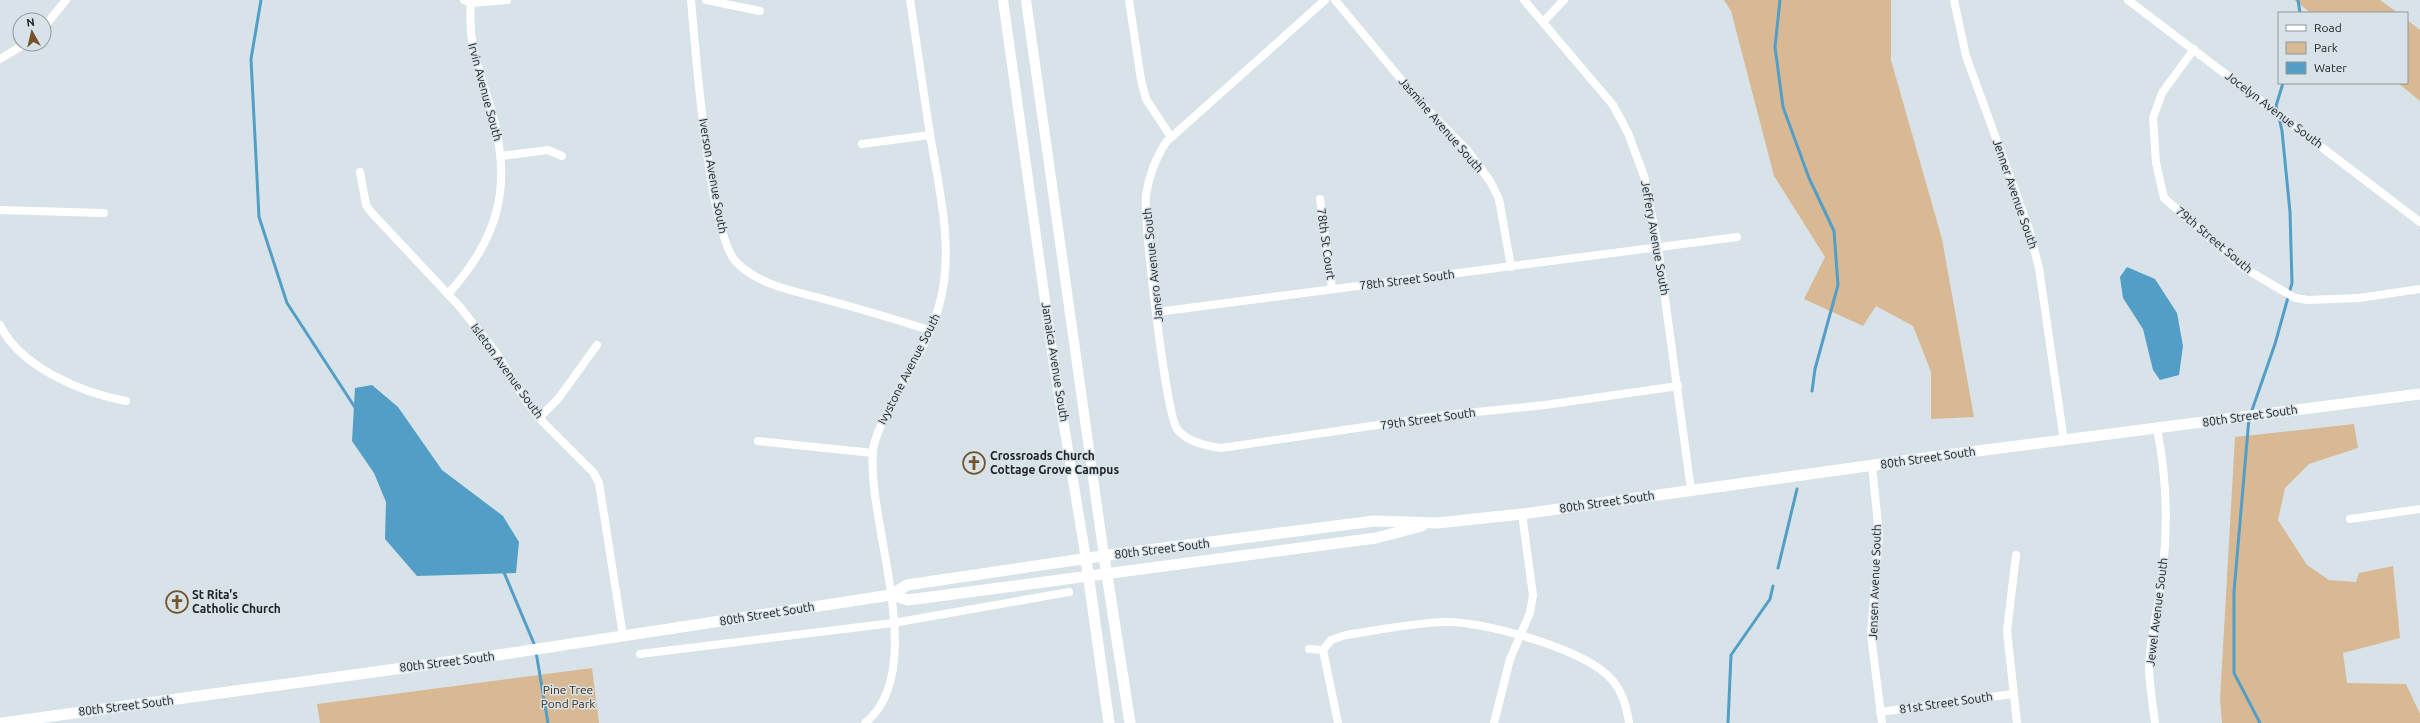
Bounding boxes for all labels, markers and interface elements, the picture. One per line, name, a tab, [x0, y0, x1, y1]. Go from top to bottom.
north arrow	[12, 12, 52, 52]
legend	[2278, 12, 2408, 84]
text: N	[26, 16, 36, 29]
text: Road	[2314, 21, 2342, 34]
street label: Irvin Avenue South	[466, 41, 505, 142]
text: Park	[2314, 41, 2338, 54]
text: Water	[2314, 61, 2347, 74]
street label: Jocelyn Avenue South	[2223, 69, 2326, 150]
street label: Jasmine Avenue South	[1397, 74, 1486, 175]
street label: Iverson Avenue South	[697, 117, 730, 235]
street label: Jenner Avenue South	[1991, 137, 2040, 250]
street label: Jeffery Avenue South	[1639, 179, 1672, 296]
street label: 79th Street South	[2173, 204, 2255, 275]
street label: Janero Avenue South	[1140, 207, 1165, 323]
street label: 78th St Court	[1315, 207, 1338, 281]
street label: 78th Street South	[1359, 267, 1455, 292]
street label: Jamaica Avenue South	[1040, 301, 1071, 423]
street label: Ivystone Avenue South	[875, 311, 942, 427]
street label: Isleton Avenue South	[469, 321, 546, 421]
street label: 80th Street South	[2202, 402, 2298, 429]
street label: 79th Street South	[1380, 405, 1476, 432]
street label: 80th Street South	[1880, 444, 1976, 471]
place label: Crossroads Church Cottage Grove Campus	[990, 449, 1119, 476]
church icon: Crossroads Church Cottage Grove Campus	[961, 450, 987, 476]
street label: 80th Street South	[1559, 488, 1655, 515]
street label: Jensen Avenue South	[1866, 524, 1883, 640]
street label: 80th Street South	[1114, 536, 1210, 561]
street label: Jewel Avenue South	[2143, 557, 2170, 667]
place label: St Rita's Catholic Church	[192, 588, 281, 615]
church icon: St Rita's Catholic Church	[164, 589, 190, 615]
street label: 80th Street South	[719, 600, 815, 627]
street label: 80th Street South	[399, 649, 495, 674]
park label: Pine Tree Pond Park	[541, 683, 595, 710]
street label: 81st Street South	[1898, 690, 1993, 715]
street label: 80th Street South	[78, 693, 174, 718]

